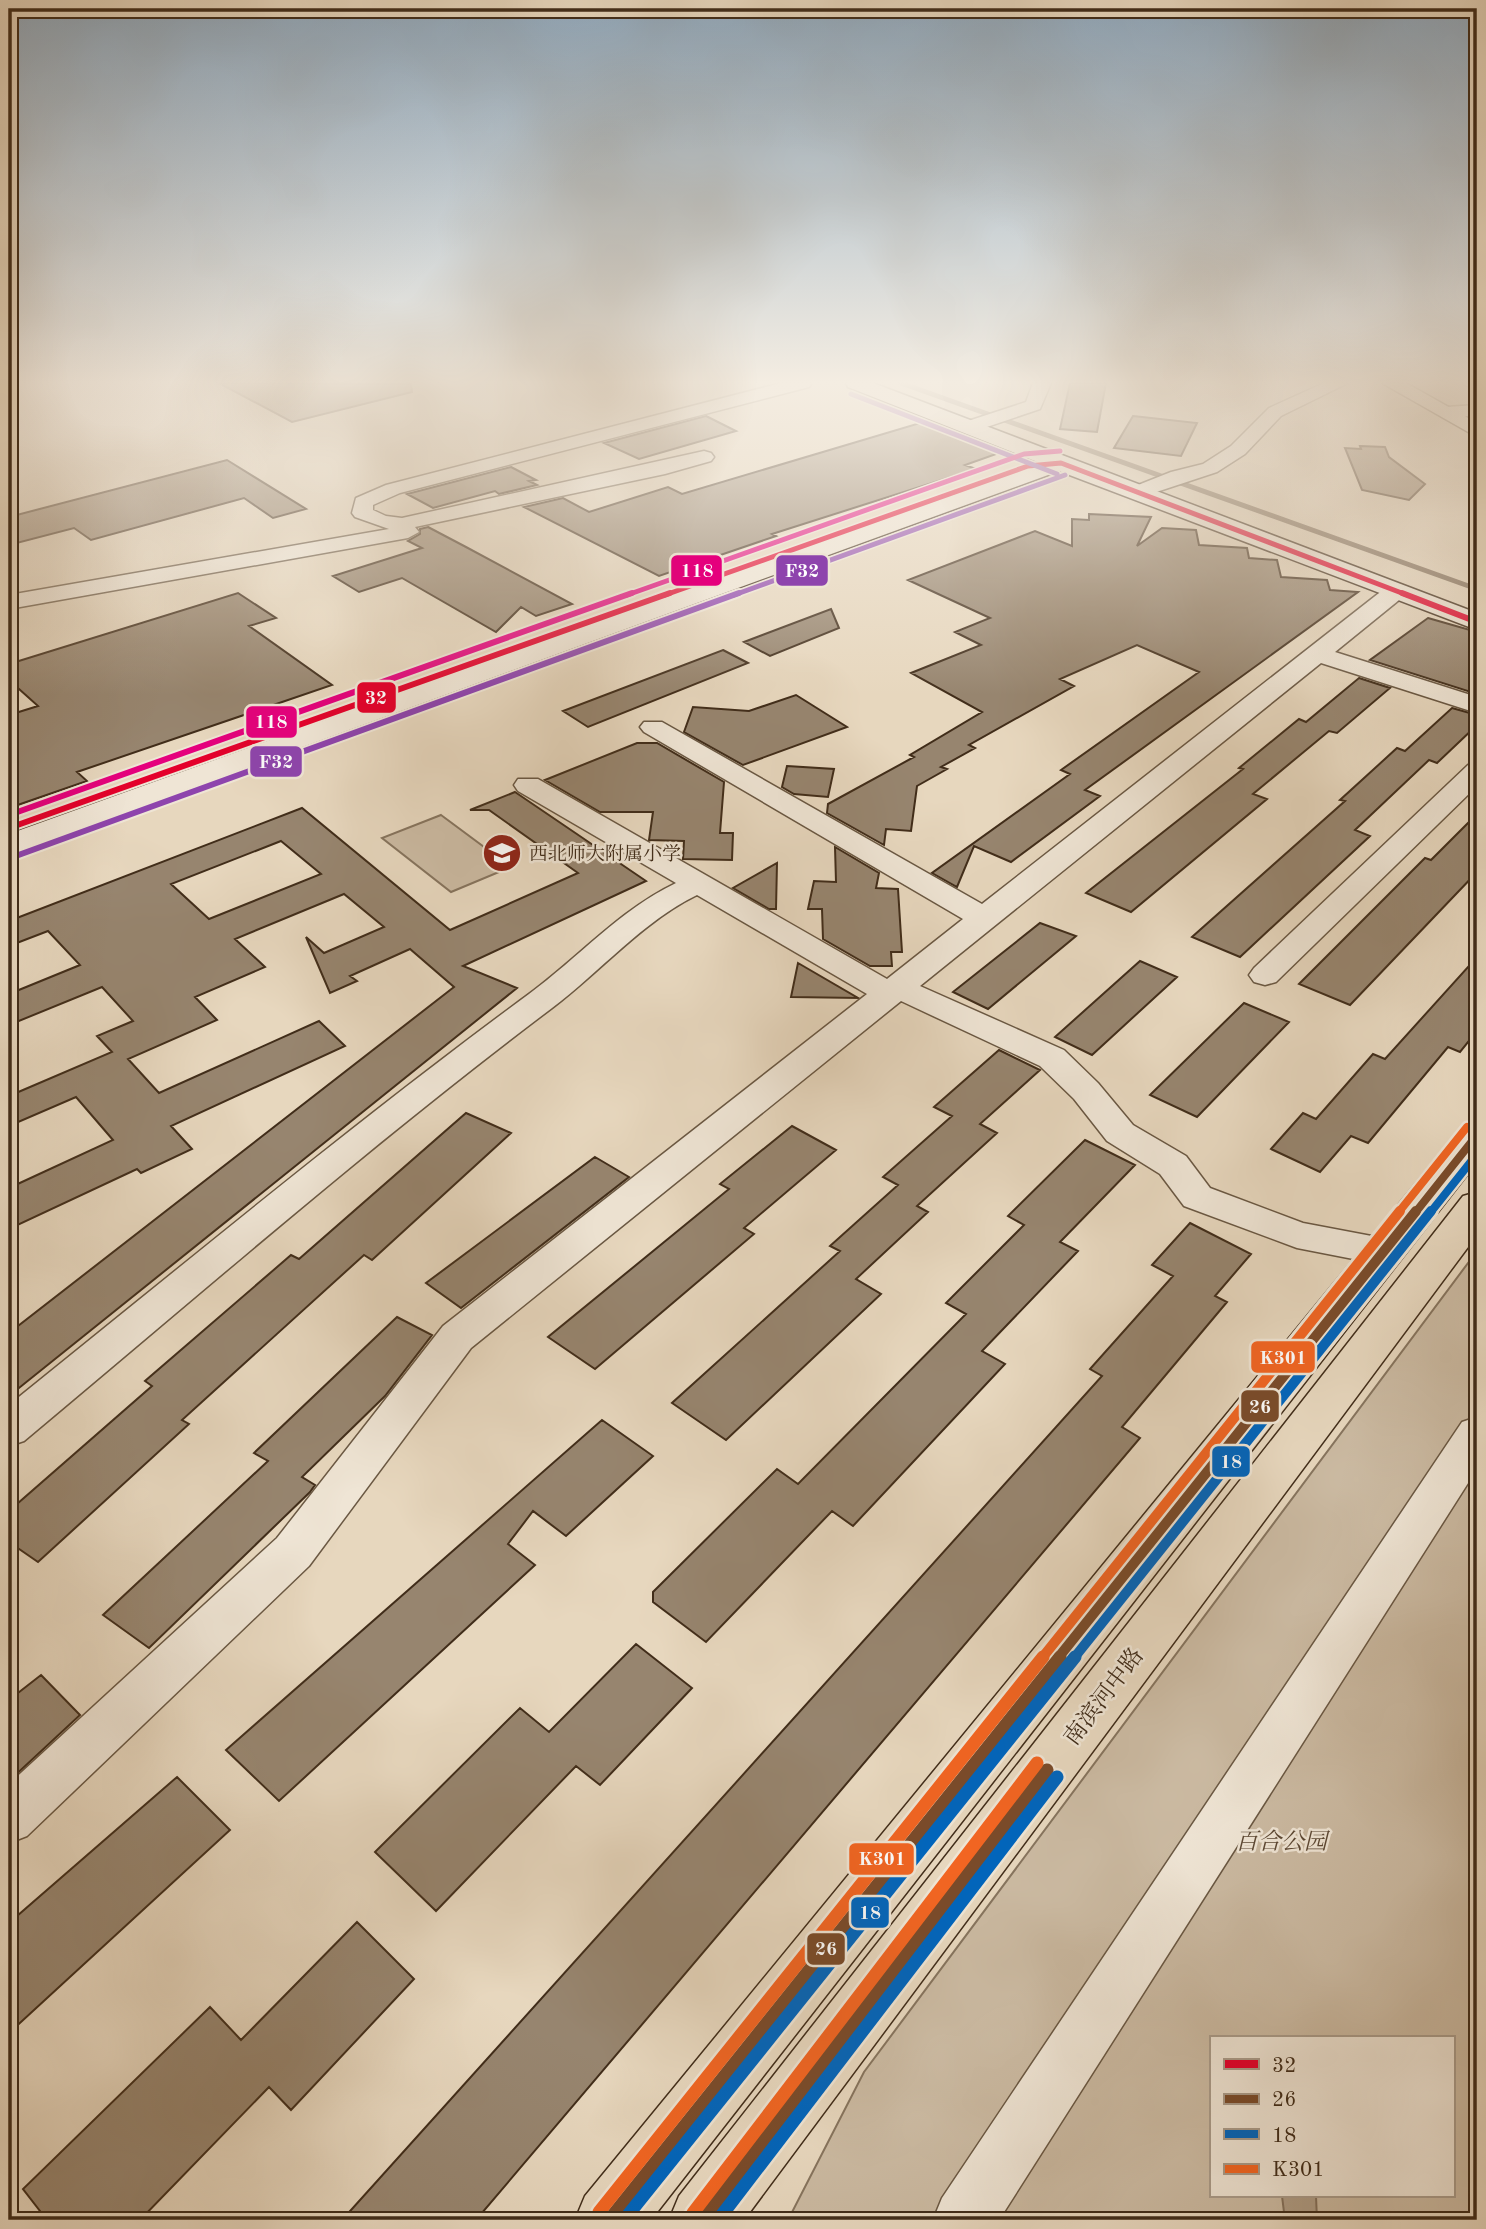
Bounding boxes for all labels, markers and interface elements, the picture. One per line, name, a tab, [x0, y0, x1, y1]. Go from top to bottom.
line badge: 118	[670, 554, 723, 587]
line badge: F32	[775, 554, 829, 587]
text: 118	[680, 563, 714, 582]
text: F32	[785, 563, 819, 582]
line badge: 32	[356, 681, 397, 714]
text: 32	[365, 690, 387, 709]
line badge: 118	[245, 705, 298, 739]
text: 118	[254, 714, 288, 733]
line badge: F32	[249, 745, 303, 778]
text: F32	[259, 754, 293, 773]
school or university icon: 西北师大附属小学	[481, 832, 523, 874]
place label: 西北师大附属小学	[529, 843, 681, 865]
line badge: K301	[1250, 1340, 1316, 1374]
text: K301	[1259, 1350, 1307, 1369]
line badge: 26	[1240, 1389, 1280, 1423]
text: 26	[1249, 1399, 1271, 1418]
line badge: 18	[1211, 1445, 1251, 1478]
text: 18	[1220, 1454, 1242, 1473]
street label: 南滨河中路	[1059, 1643, 1148, 1750]
park label: 百合公园	[1235, 1829, 1331, 1854]
line badge: K301	[848, 1842, 915, 1876]
text: K301	[858, 1851, 906, 1870]
line badge: 18	[850, 1896, 890, 1929]
text: 18	[859, 1905, 881, 1924]
line badge: 26	[806, 1932, 846, 1966]
text: 26	[815, 1941, 837, 1960]
legend	[1210, 2036, 1454, 2198]
text: 32	[1272, 2056, 1296, 2077]
text: 26	[1272, 2090, 1296, 2111]
text: 18	[1272, 2126, 1296, 2147]
text: K301	[1272, 2160, 1324, 2181]

